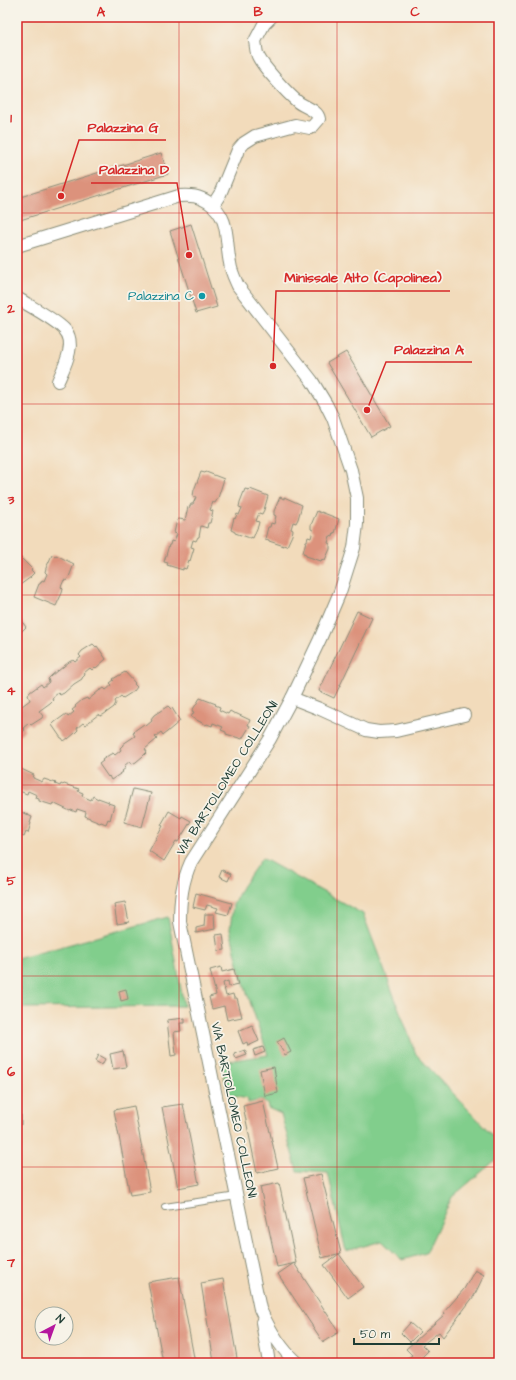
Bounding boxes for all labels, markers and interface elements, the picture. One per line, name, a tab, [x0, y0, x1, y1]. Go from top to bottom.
text: A	[97, 3, 106, 21]
text: B	[253, 3, 263, 21]
text: C	[410, 3, 420, 21]
text: 1	[10, 109, 12, 127]
callout: Palazzina G	[79, 114, 166, 140]
text: Palazzina G	[88, 118, 159, 138]
callout: Palazzina D	[91, 157, 177, 183]
text: Palazzina D	[99, 160, 170, 180]
callout: Minissale Alto (Capolinea)	[276, 265, 450, 291]
text: Minissale Alto (Capolinea)	[284, 268, 442, 288]
place label: Palazzina C	[128, 287, 194, 305]
marker: Palazzina C	[197, 291, 207, 301]
text: 2	[6, 300, 15, 318]
callout: Palazzina A	[386, 336, 472, 362]
text: Palazzina A	[394, 340, 465, 360]
text: 3	[7, 491, 15, 509]
text: 4	[7, 682, 16, 700]
street label: VIA BARTOLOMEO COLLEONI	[172, 697, 282, 859]
text: 5	[6, 872, 16, 890]
street label: VIA BARTOLOMEO COLLEONI	[207, 1020, 262, 1200]
text: 6	[7, 1063, 16, 1081]
text: 7	[6, 1254, 16, 1272]
north arrow	[34, 1306, 74, 1346]
text: N	[53, 1311, 68, 1327]
scale bar	[354, 1320, 439, 1346]
text: 50 m	[360, 1326, 391, 1343]

